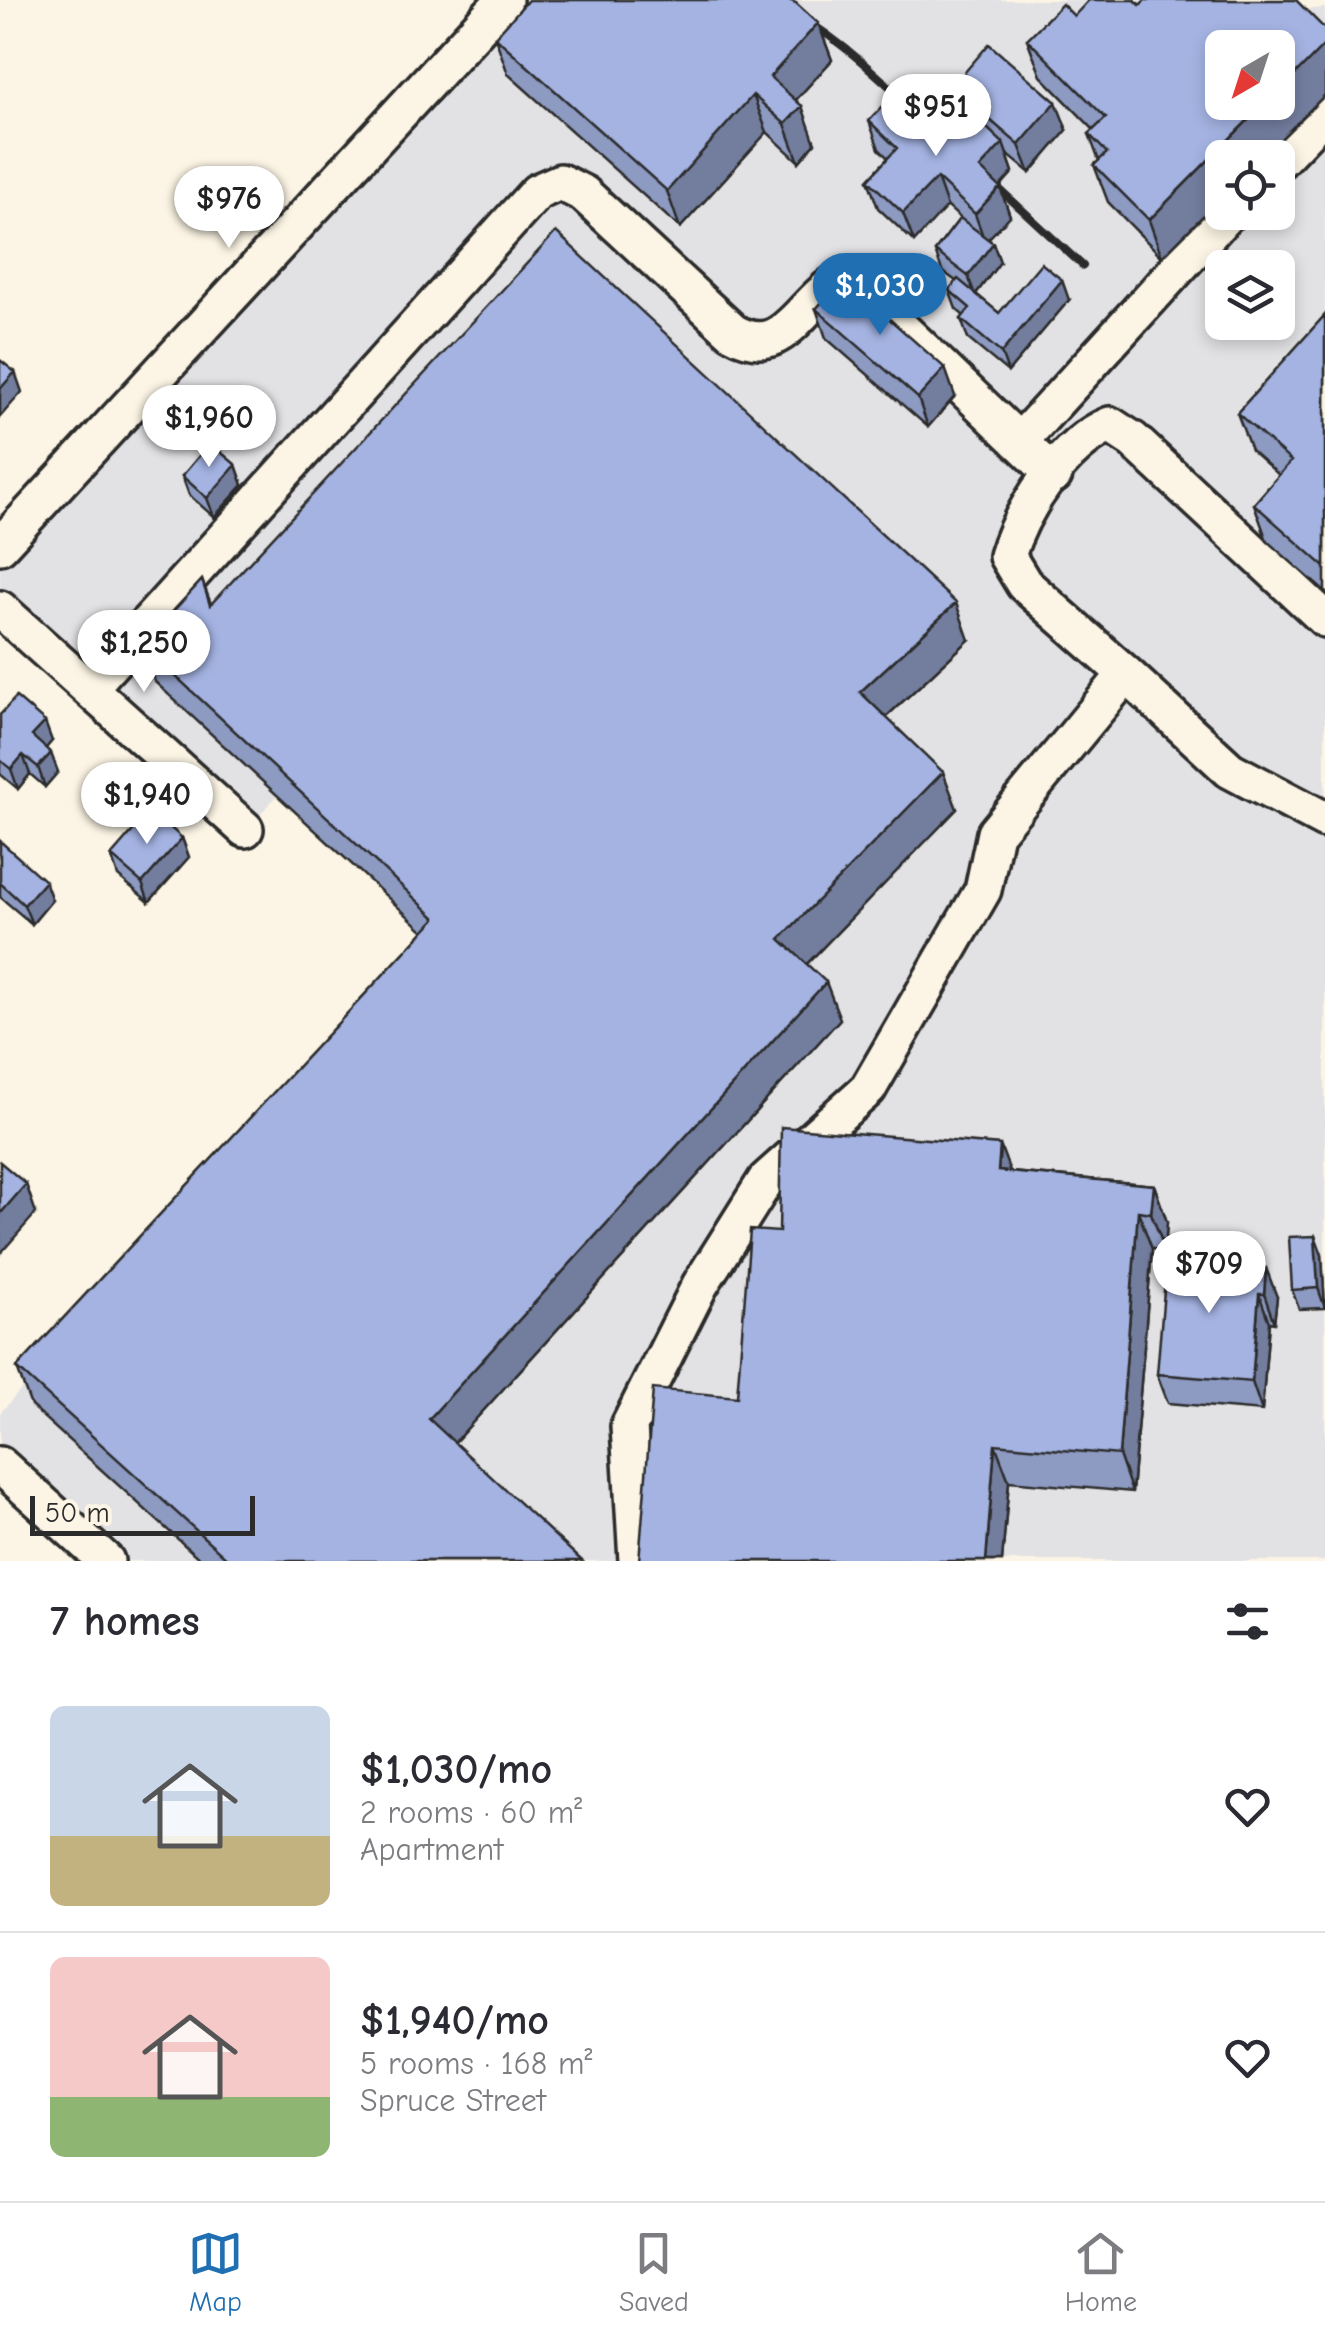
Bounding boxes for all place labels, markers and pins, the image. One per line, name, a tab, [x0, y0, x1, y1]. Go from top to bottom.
pin: $951	[877, 74, 995, 159]
pin: $976	[170, 166, 288, 251]
pin: $1,030	[799, 253, 961, 338]
pin: $1,960	[128, 385, 290, 470]
pin: $1,250	[63, 610, 225, 695]
pin: $1,940	[66, 762, 228, 847]
pin: $709	[1150, 1231, 1268, 1316]

